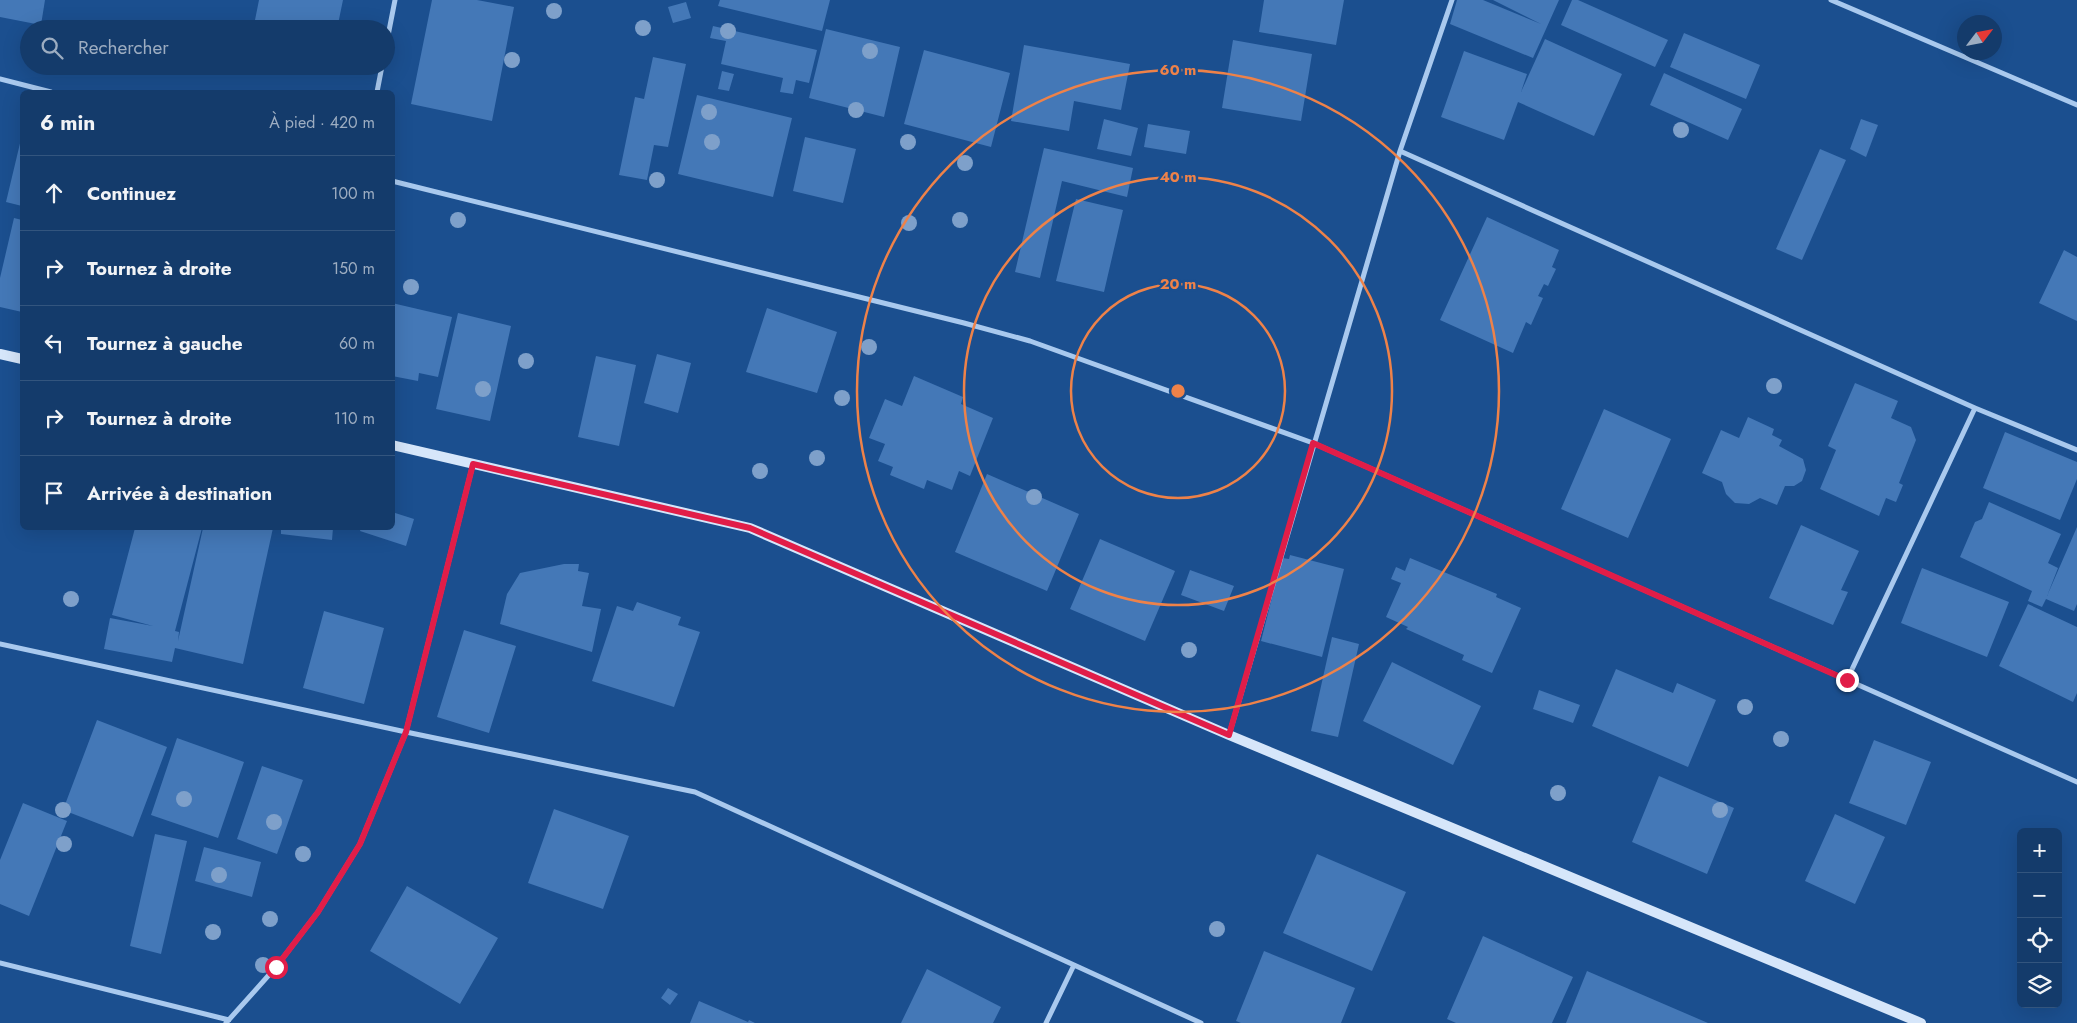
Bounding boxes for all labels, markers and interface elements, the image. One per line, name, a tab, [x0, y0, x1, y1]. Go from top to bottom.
north arrow	[1957, 15, 2002, 60]
search box	[20, 20, 395, 75]
icon: search	[38, 34, 66, 62]
text: Rechercher	[78, 34, 169, 61]
text: 60 m	[1160, 59, 1196, 81]
text: 6 min	[40, 108, 95, 138]
text: À pied · 420 m	[269, 111, 375, 134]
text: 40 m	[1159, 166, 1197, 188]
icon: ahead	[40, 179, 68, 207]
text: Continuez	[87, 180, 176, 207]
text: 100 m	[331, 182, 375, 205]
icon: right	[40, 254, 68, 282]
text: Tournez à droite	[87, 255, 232, 282]
text: 150 m	[332, 257, 375, 280]
text: 20 m	[1160, 273, 1196, 295]
icon: left	[40, 329, 68, 357]
text: Tournez à gauche	[87, 330, 243, 357]
text: 60 m	[339, 332, 375, 355]
centre of rings	[1169, 382, 1187, 400]
icon: right	[40, 404, 68, 432]
text: Tournez à droite	[87, 405, 232, 432]
text: 110 m	[334, 407, 375, 430]
icon: arrive	[40, 479, 68, 507]
text: Arrivée à destination	[87, 480, 272, 507]
route end	[1836, 669, 1859, 692]
map controls	[2017, 828, 2062, 1008]
button: +	[2017, 828, 2062, 873]
button: −	[2017, 873, 2062, 918]
button: locate	[2017, 918, 2062, 963]
route start	[265, 956, 288, 979]
button: layers	[2017, 963, 2062, 1008]

